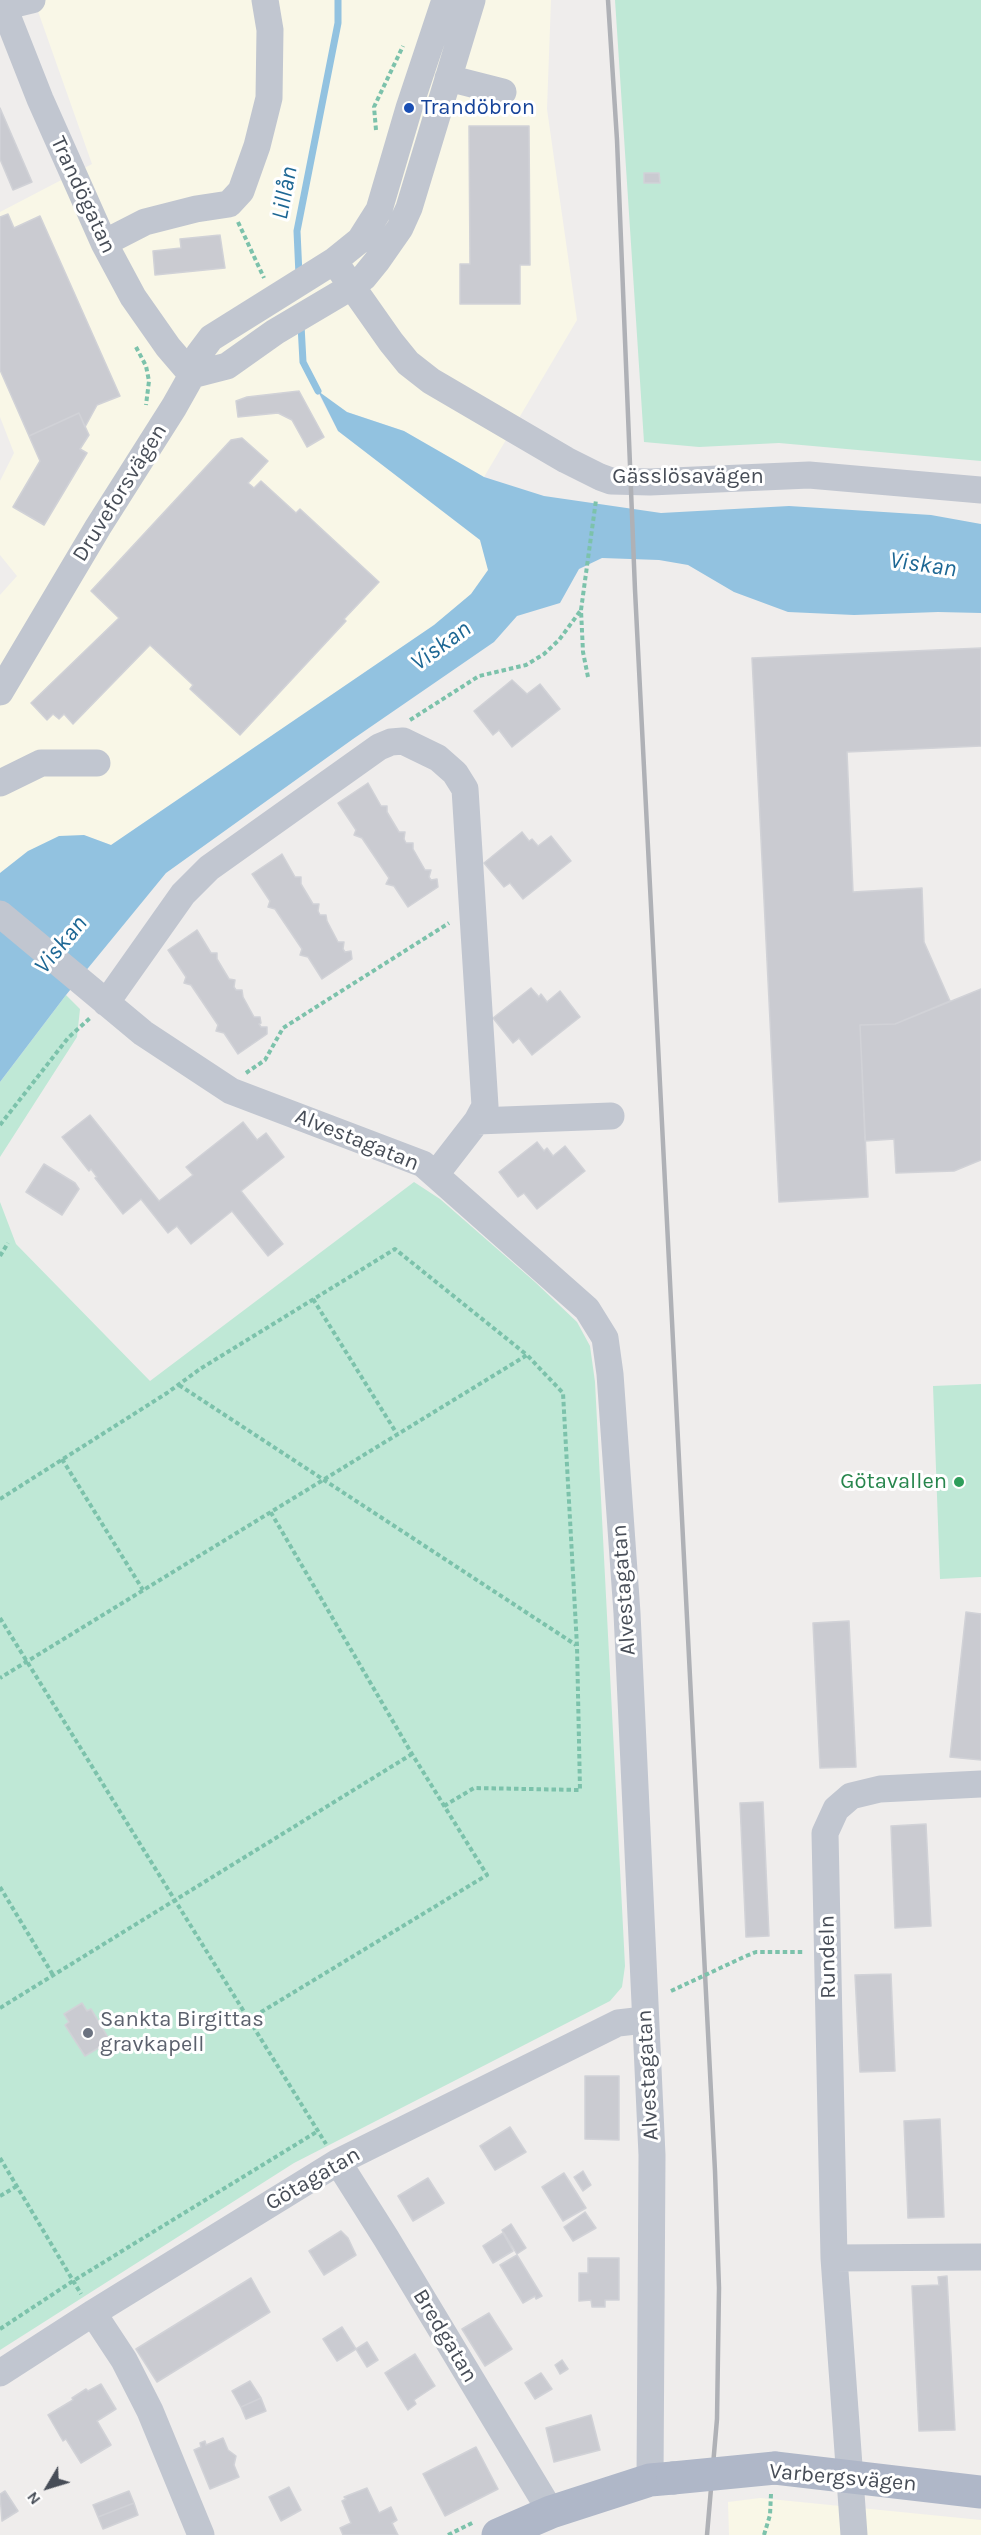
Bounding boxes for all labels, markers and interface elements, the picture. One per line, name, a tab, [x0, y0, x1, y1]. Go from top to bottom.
place label: Trandöbron	[421, 95, 535, 121]
marker: Trandöbron	[402, 101, 416, 115]
street label: Trandögatan	[44, 132, 122, 258]
water label: Lillån	[266, 164, 304, 222]
street label: Druveforsvägen	[67, 419, 173, 567]
street label: Gässlösavägen	[612, 464, 764, 490]
water label: Viskan	[888, 546, 958, 584]
water label: Viskan	[405, 615, 477, 677]
water label: Viskan	[28, 910, 94, 980]
street label: Alvestagatan	[291, 1103, 423, 1177]
place label: Götavallen	[840, 1469, 947, 1495]
marker: Götavallen	[952, 1475, 966, 1489]
street label: Alvestagatan	[606, 1524, 642, 1656]
street label: Rundeln	[814, 1915, 842, 1999]
place label: Sankta Birgittas gravkapell	[100, 2007, 264, 2058]
street label: Alvestagatan	[631, 2009, 665, 2141]
marker: Sankta Birgittas gravkapell	[81, 2026, 95, 2040]
street label: Götagatan	[261, 2141, 365, 2217]
street label: Bredgatan	[407, 2285, 483, 2387]
north arrow	[18, 2457, 78, 2517]
street label: Varbergsvägen	[768, 2458, 918, 2498]
text: N	[22, 2488, 44, 2509]

